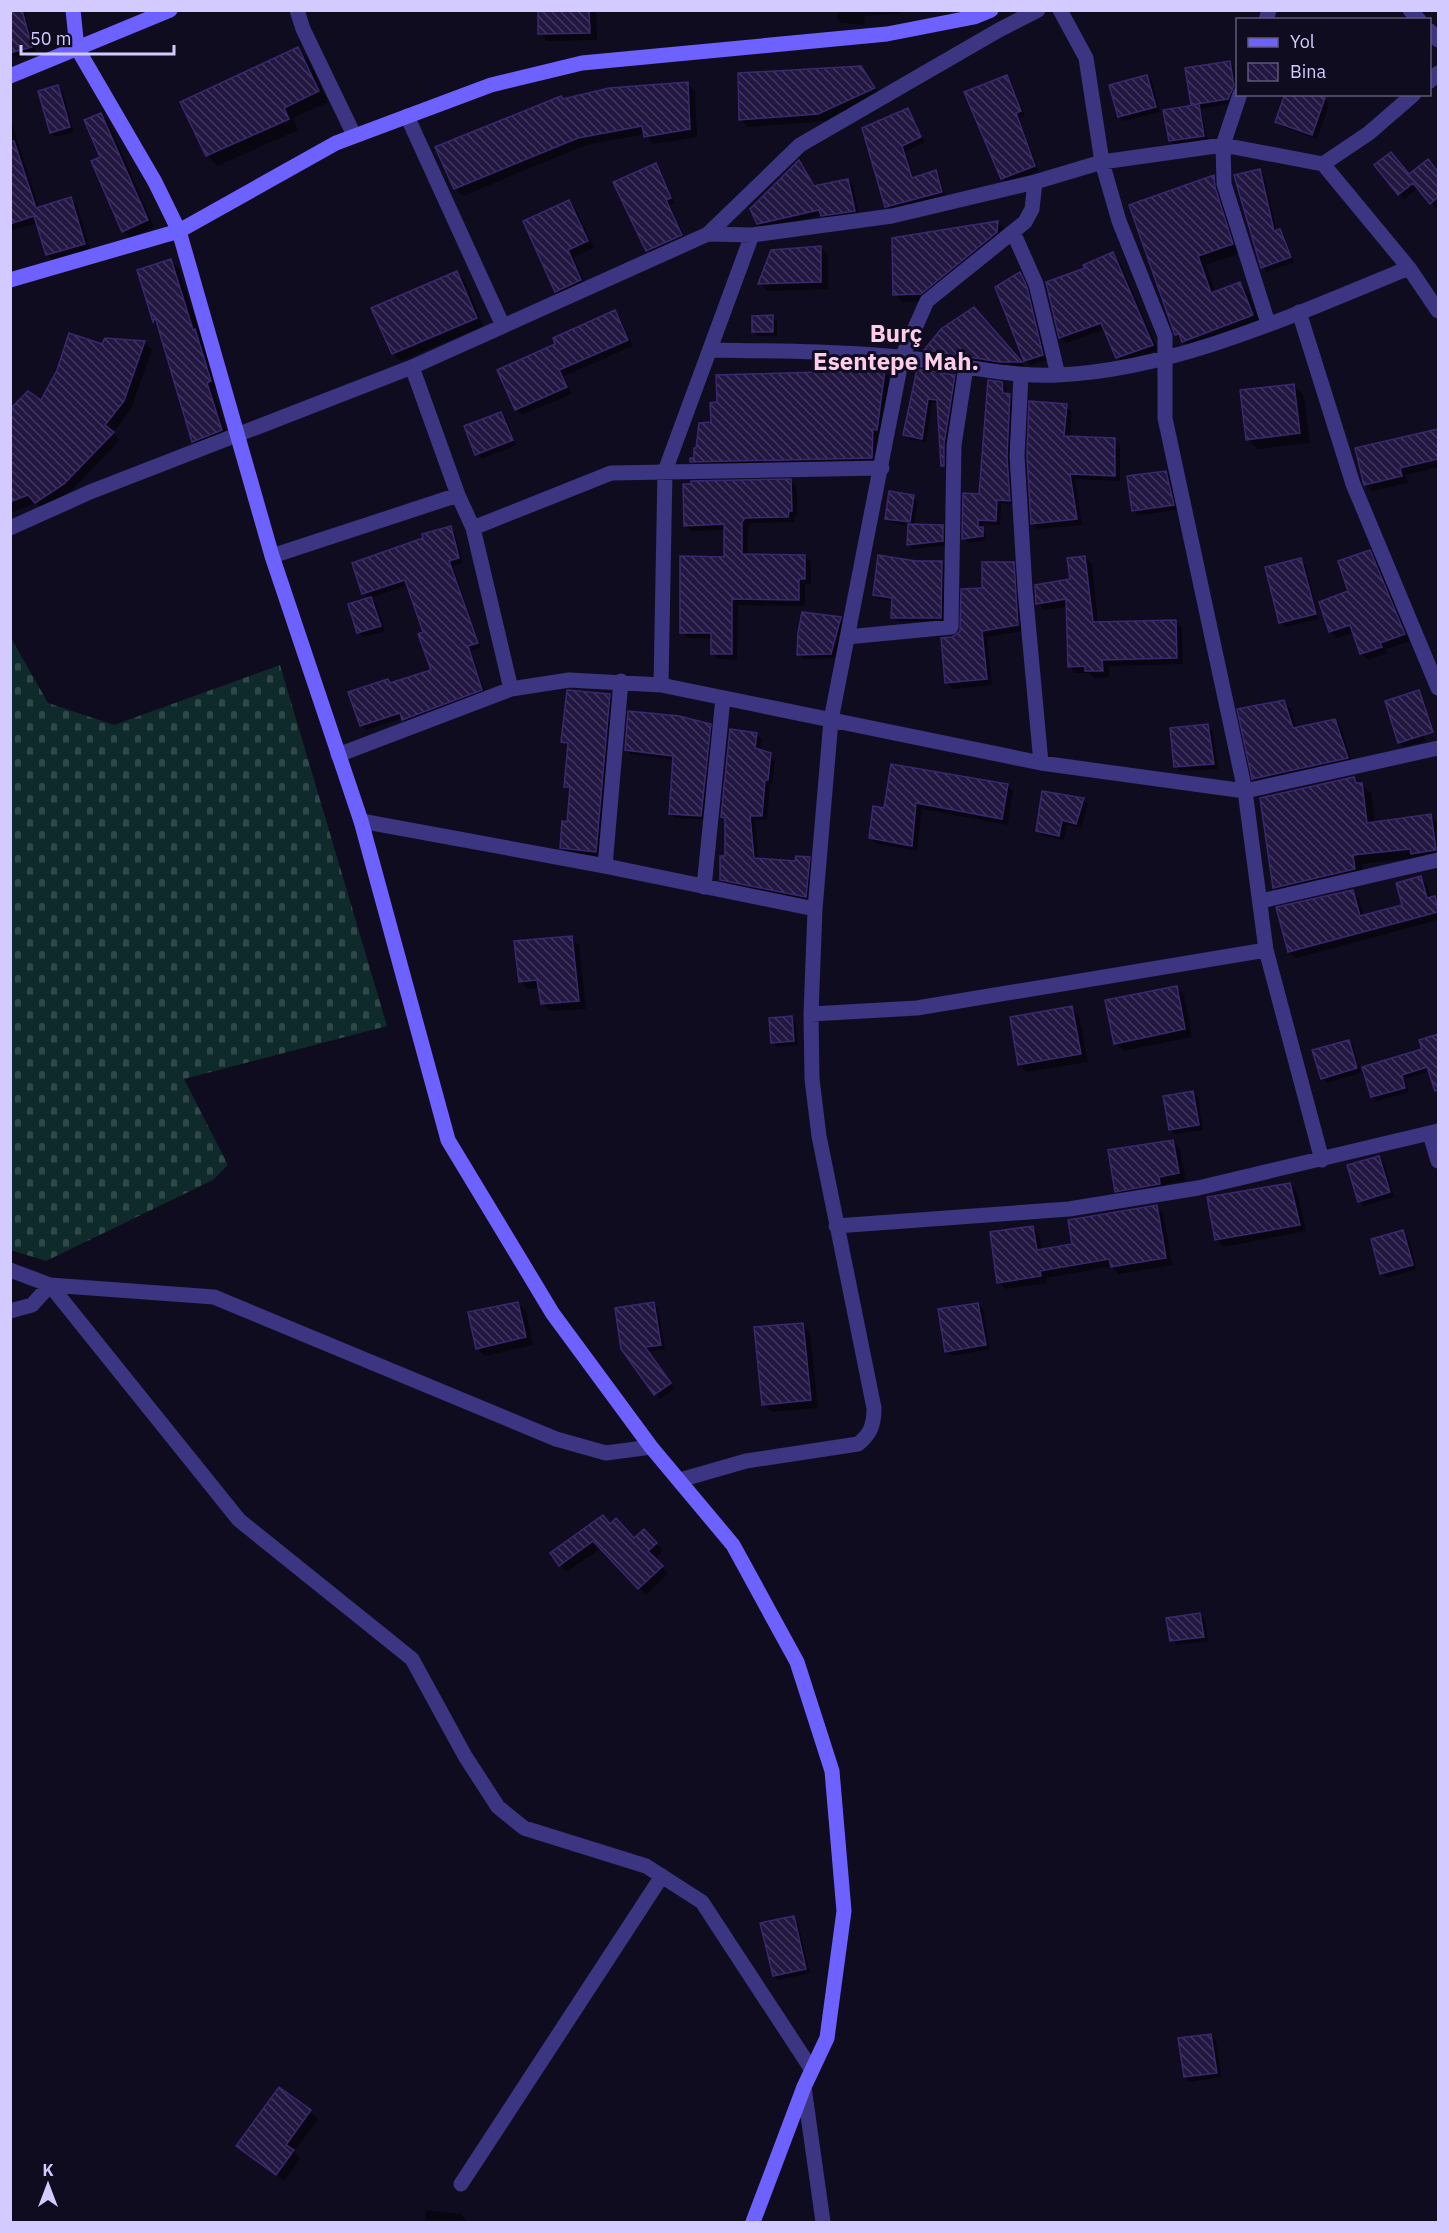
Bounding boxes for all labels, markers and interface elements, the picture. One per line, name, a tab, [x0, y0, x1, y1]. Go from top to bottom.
scale bar	[21, 18, 174, 56]
legend	[1236, 18, 1431, 96]
text: 50 m	[30, 27, 72, 50]
text: Yol	[1290, 30, 1315, 53]
text: Bina	[1290, 60, 1326, 83]
district label: Burç Esentepe Mah.	[813, 317, 979, 377]
north arrow	[18, 2155, 78, 2215]
text: K	[42, 2160, 54, 2180]

